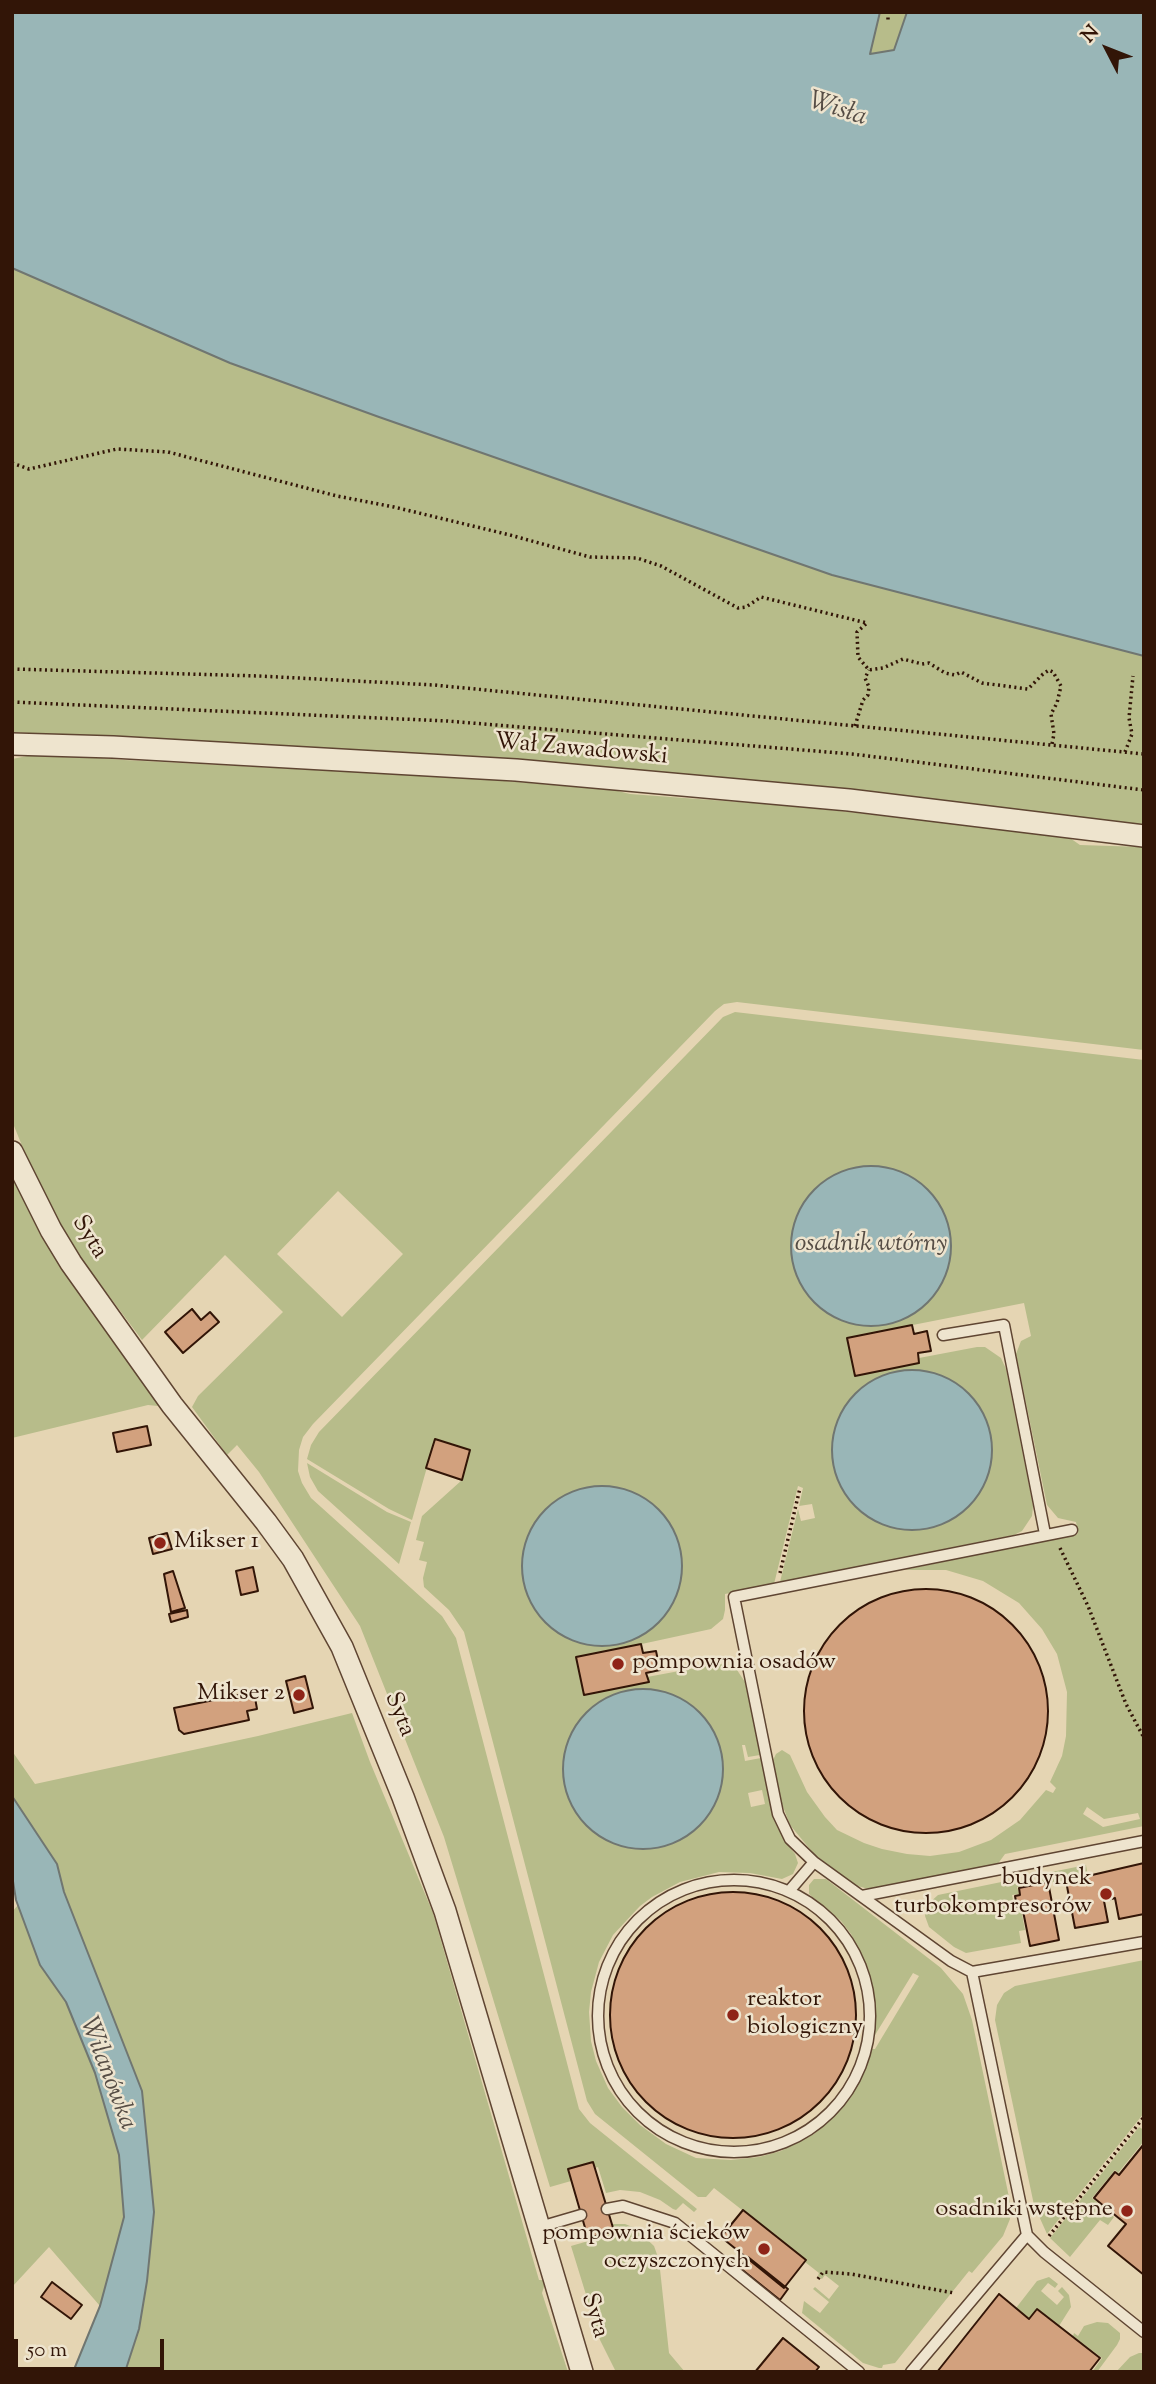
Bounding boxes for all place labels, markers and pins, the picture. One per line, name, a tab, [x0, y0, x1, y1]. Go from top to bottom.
place label: Mikser 1	[174, 1529, 259, 1557]
marker: Mikser 1	[152, 1535, 168, 1551]
place label: pompownia osadów	[632, 1650, 836, 1678]
marker: pompownia osadów	[610, 1656, 626, 1672]
place label: Mikser 2	[197, 1681, 285, 1709]
marker: Mikser 2	[291, 1687, 307, 1703]
place label: budynek turbokompresorów	[894, 1866, 1092, 1922]
marker: budynek turbokompresorów	[1098, 1886, 1114, 1902]
place label: reaktor biologiczny	[747, 1987, 863, 2043]
marker: reaktor biologiczny	[725, 2007, 741, 2023]
place label: osadniki wstępne	[935, 2197, 1113, 2225]
marker: osadniki wstępne	[1119, 2203, 1135, 2219]
place label: pompownia ścieków oczyszczonych	[542, 2221, 750, 2277]
marker: pompownia ścieków oczyszczonych	[756, 2241, 772, 2257]

